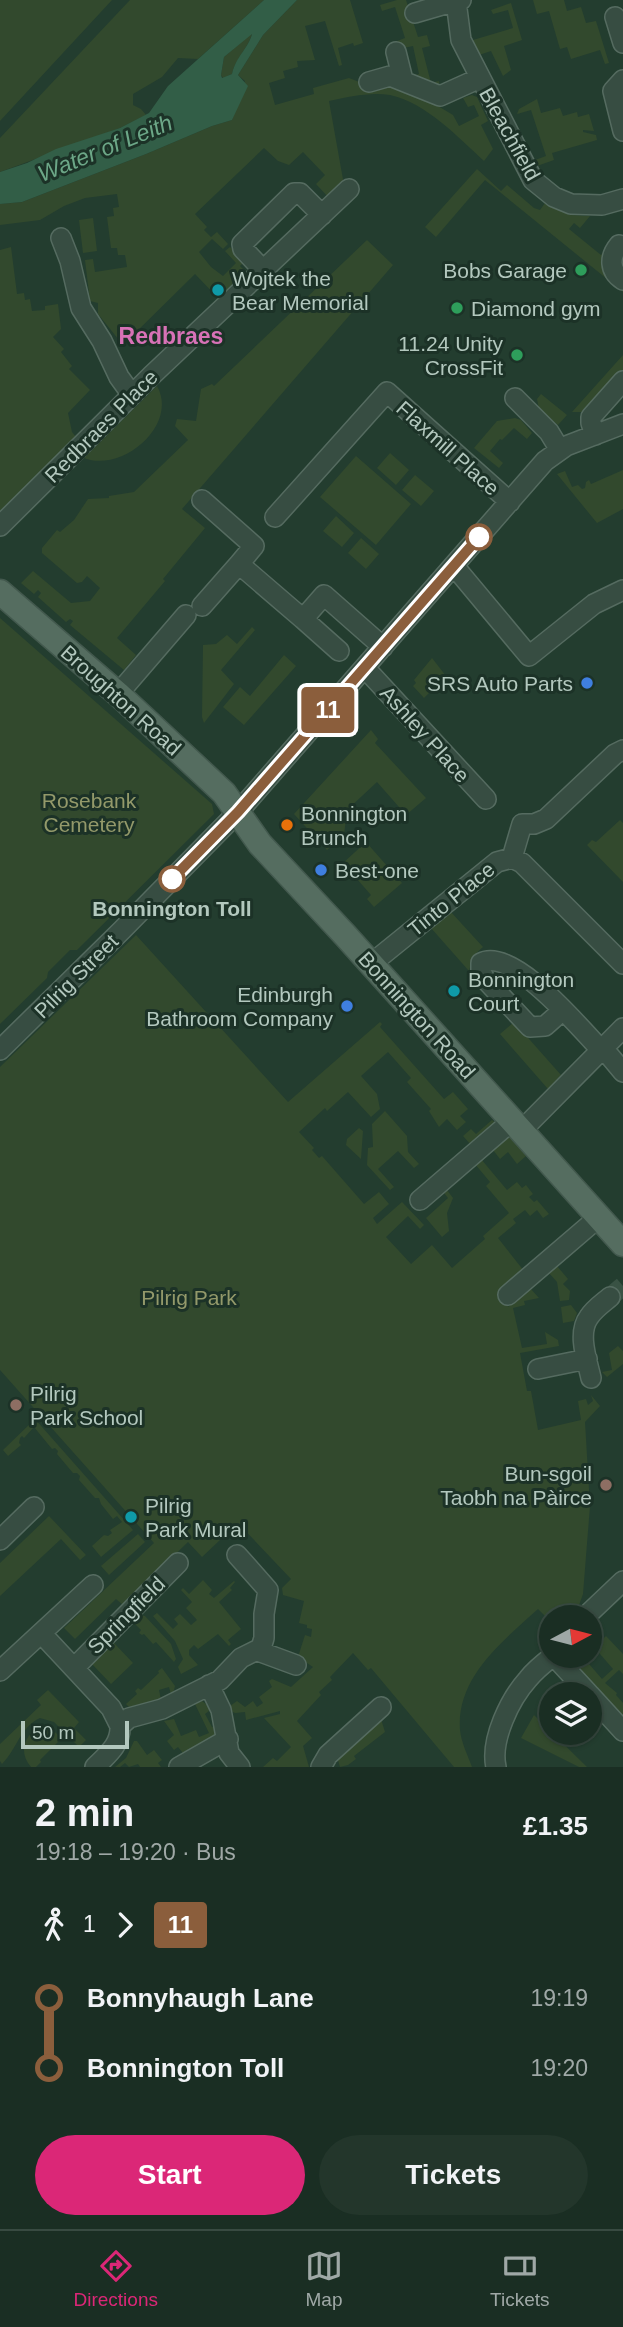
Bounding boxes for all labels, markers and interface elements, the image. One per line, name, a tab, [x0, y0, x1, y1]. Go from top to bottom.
street label: Bleachfield	[475, 83, 545, 185]
water label: Water of Leith	[34, 109, 176, 187]
place label: Bobs Garage	[443, 259, 567, 282]
marker: Bobs Garage	[573, 262, 589, 278]
place label: Wojtek the Bear Memorial	[232, 267, 369, 314]
marker: Wojtek the Bear Memorial	[210, 282, 226, 298]
place label: Diamond gym	[471, 297, 601, 320]
marker: Diamond gym	[449, 300, 465, 316]
district label: Redbraes	[119, 323, 223, 349]
place label: 11.24 Unity CrossFit	[398, 332, 504, 379]
marker: 11.24 Unity CrossFit	[509, 347, 525, 363]
street label: Redbraes Place	[40, 365, 162, 487]
street label: Flaxmill Place	[392, 396, 504, 500]
unlabelled marker	[466, 524, 492, 550]
street label: Broughton Road	[56, 640, 186, 760]
place label: SRS Auto Parts	[427, 672, 573, 695]
marker: SRS Auto Parts	[579, 675, 595, 691]
street label: Ashley Place	[376, 681, 474, 787]
line badge: 11	[296, 687, 360, 733]
text: 11	[315, 696, 341, 723]
park label: Rosebank Cemetery	[42, 789, 137, 836]
place label: Bonnington Brunch	[301, 802, 407, 849]
marker: Bonnington Brunch	[279, 817, 295, 833]
street label: Tinto Place	[403, 857, 499, 941]
place label: Best-one	[335, 859, 419, 882]
marker: Best-one	[313, 862, 329, 878]
marker: Bonnington Toll	[159, 866, 185, 892]
place label: Bonnington Toll	[92, 897, 252, 920]
street label: Pilrig Street	[29, 929, 123, 1023]
street label: Bonnington Road	[354, 947, 480, 1083]
place label: Bonnington Court	[468, 968, 574, 1015]
place label: Edinburgh Bathroom Company	[146, 983, 333, 1030]
marker: Bonnington Court	[446, 983, 462, 999]
marker: Edinburgh Bathroom Company	[339, 998, 355, 1014]
park label: Pilrig Park	[141, 1286, 237, 1309]
place label: Pilrig Park School	[30, 1382, 143, 1429]
marker: Pilrig Park School	[8, 1397, 24, 1413]
place label: Bun-sgoil Taobh na Pàirce	[440, 1462, 592, 1509]
marker: Bun-sgoil Taobh na Pàirce	[598, 1477, 614, 1493]
place label: Pilrig Park Mural	[145, 1494, 247, 1541]
marker: Pilrig Park Mural	[123, 1509, 139, 1525]
street label: Springfield	[83, 1572, 169, 1658]
north arrow	[539, 1605, 602, 1668]
map controls	[539, 1605, 602, 1745]
button: layers	[539, 1682, 602, 1745]
scale bar	[21, 1718, 130, 1750]
text: 50 m	[32, 1722, 74, 1743]
text: 2 min	[35, 1792, 134, 1834]
text: £1.35	[523, 1811, 588, 1841]
text: 19:18 – 19:20 · Bus	[35, 1839, 236, 1865]
icon: walk	[35, 1906, 73, 1944]
icon: forward	[106, 1906, 144, 1944]
text: 1	[83, 1911, 96, 1937]
text: 11	[168, 1911, 193, 1938]
text: Bonnyhaugh Lane	[87, 1983, 314, 2013]
text: 19:19	[530, 1985, 588, 2011]
text: Bonnington Toll	[87, 2053, 284, 2083]
text: 19:20	[530, 2055, 588, 2081]
button: Start	[35, 2135, 305, 2215]
button: Tickets	[319, 2135, 588, 2215]
tab: Directions	[74, 2247, 158, 2311]
tab: Map	[305, 2247, 343, 2311]
tab: Tickets	[490, 2247, 549, 2311]

